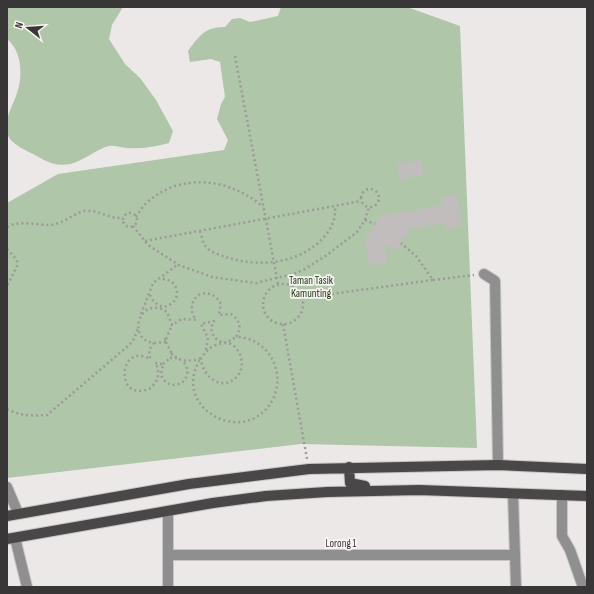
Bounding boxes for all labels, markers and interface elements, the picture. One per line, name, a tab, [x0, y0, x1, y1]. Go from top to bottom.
north arrow	[8, 8, 48, 48]
text: N	[12, 20, 26, 30]
park label: Taman Tasik Kamunting	[289, 274, 334, 300]
street label: Lorong 1	[326, 537, 357, 550]

